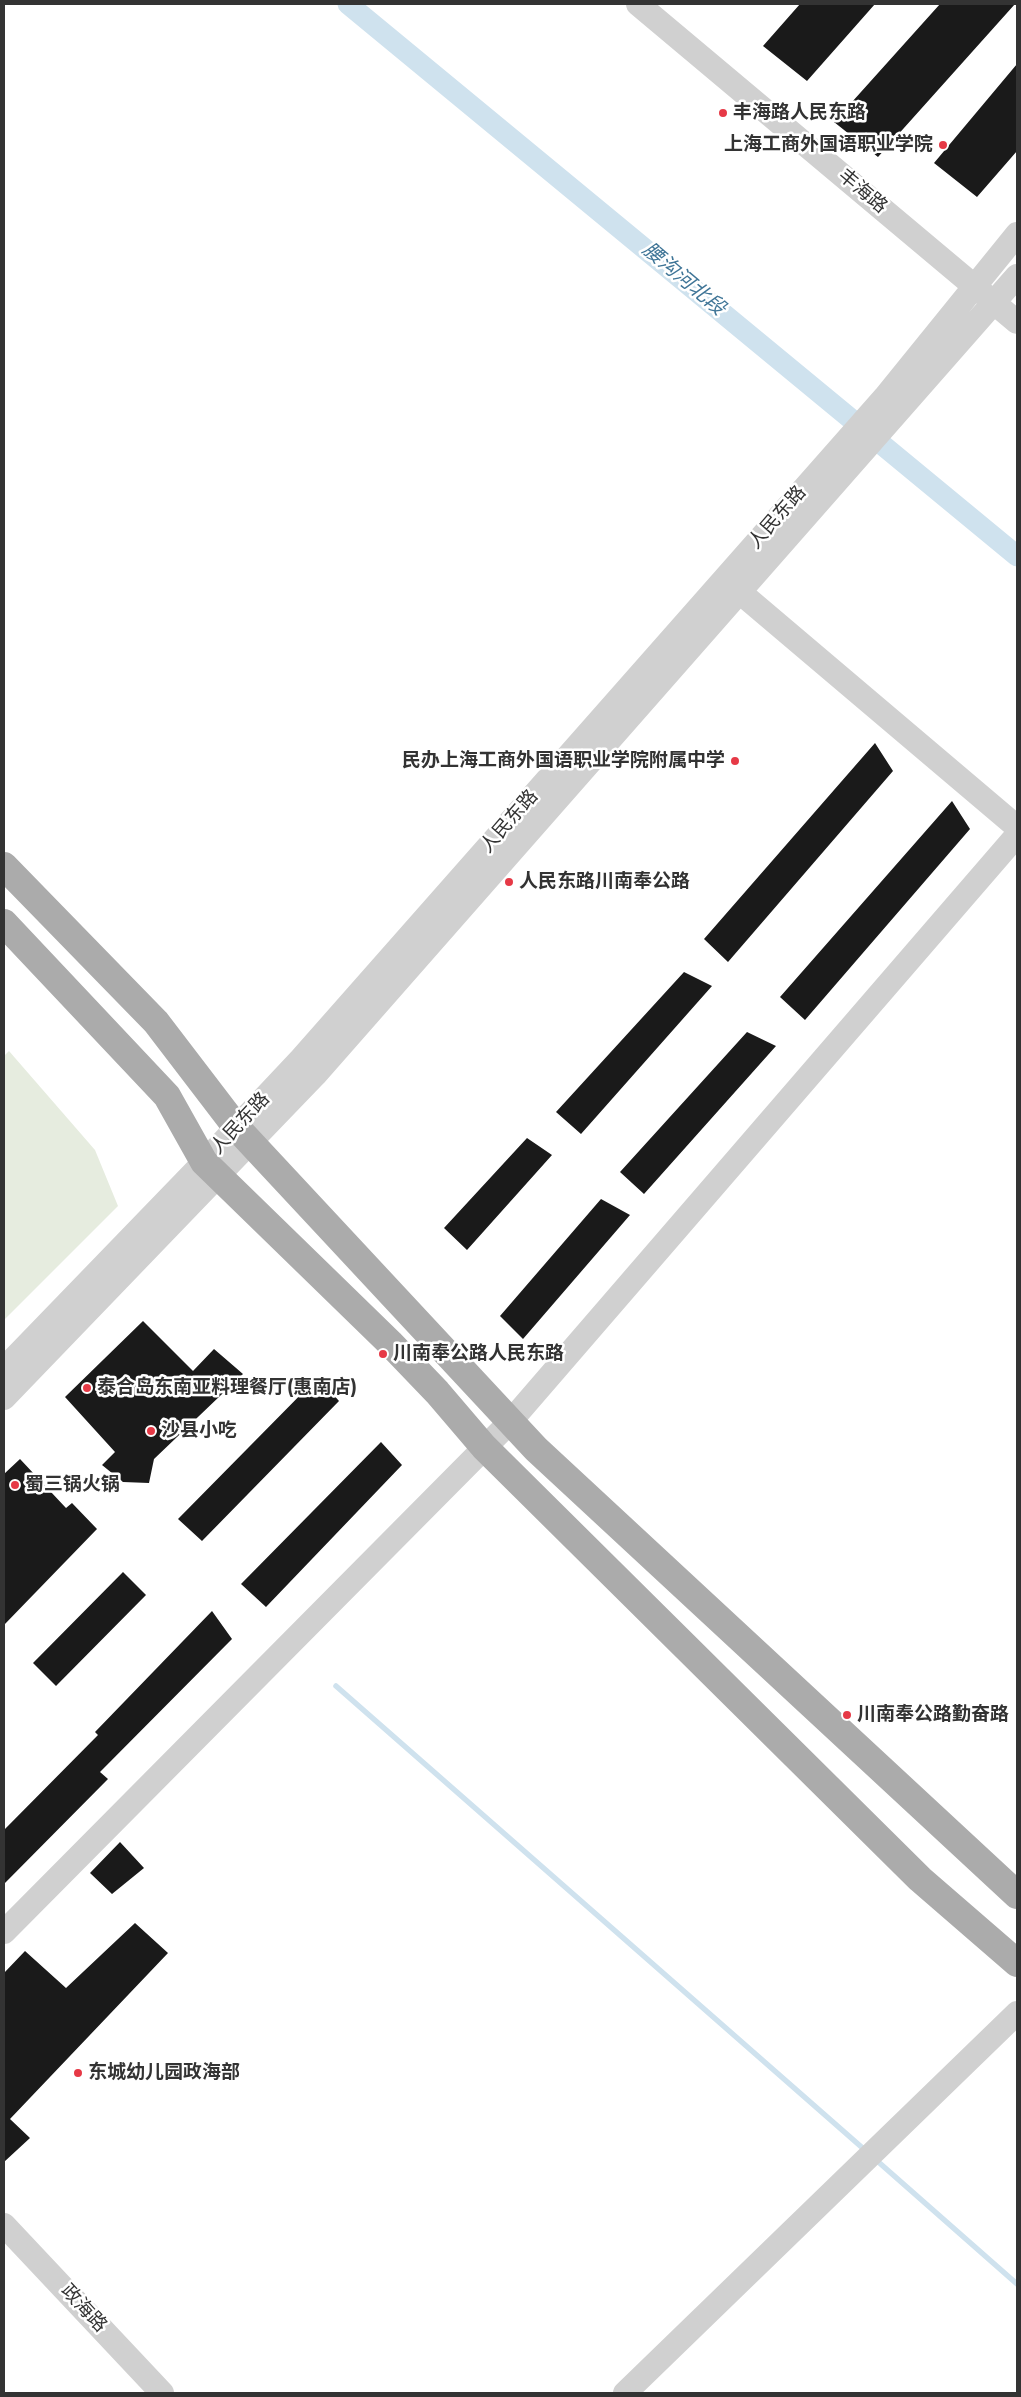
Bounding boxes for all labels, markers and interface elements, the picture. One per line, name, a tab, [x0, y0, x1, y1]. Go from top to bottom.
place label: 丰海路人民东路	[733, 102, 866, 124]
marker: 丰海路人民东路	[717, 107, 729, 119]
place label: 上海工商外国语职业学院	[724, 134, 933, 156]
marker: 上海工商外国语职业学院	[937, 139, 949, 151]
street label: 丰海路	[833, 165, 891, 219]
water label: 腰沟河北段	[637, 239, 729, 321]
street label: 人民东路	[744, 482, 812, 554]
place label: 民办上海工商外国语职业学院附属中学	[402, 750, 725, 772]
marker: 民办上海工商外国语职业学院附属中学	[729, 755, 741, 767]
street label: 人民东路	[476, 786, 544, 858]
place label: 人民东路川南奉公路	[519, 871, 690, 893]
marker: 人民东路川南奉公路	[503, 876, 515, 888]
street label: 人民东路	[207, 1088, 275, 1160]
place label: 川南奉公路人民东路	[393, 1343, 564, 1365]
marker: 川南奉公路人民东路	[377, 1348, 389, 1360]
place label: 泰合岛东南亚料理餐厅(惠南店)	[97, 1377, 357, 1399]
marker: 泰合岛东南亚料理餐厅(惠南店)	[81, 1382, 93, 1394]
place label: 沙县小吃	[161, 1420, 237, 1442]
marker: 沙县小吃	[145, 1425, 157, 1437]
place label: 蜀三锅火锅	[25, 1474, 120, 1496]
marker: 蜀三锅火锅	[9, 1479, 21, 1491]
place label: 川南奉公路勤奋路	[857, 1704, 1009, 1726]
marker: 川南奉公路勤奋路	[841, 1709, 853, 1721]
place label: 东城幼儿园政海部	[88, 2062, 240, 2084]
marker: 东城幼儿园政海部	[72, 2067, 84, 2079]
street label: 政海路	[55, 2280, 111, 2338]

